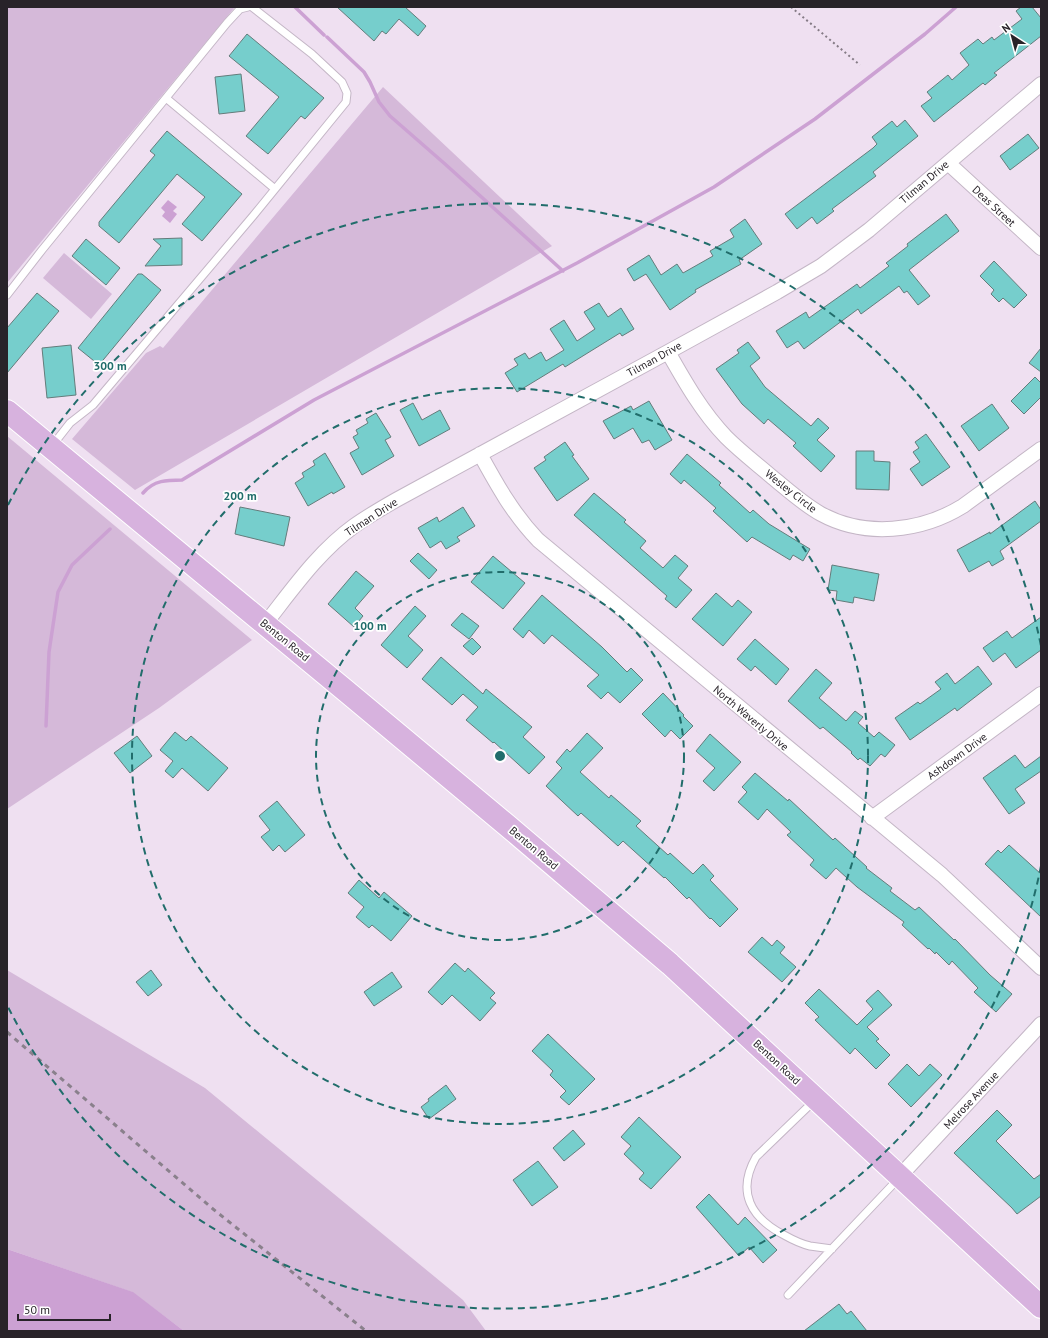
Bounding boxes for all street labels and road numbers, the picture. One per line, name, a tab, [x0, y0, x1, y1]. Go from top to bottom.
street label: Tilman Drive	[896, 157, 952, 207]
street label: Deas Street	[970, 182, 1019, 230]
street label: Tilman Drive	[624, 338, 684, 380]
street label: Wesley Circle	[762, 466, 820, 516]
street label: Tilman Drive	[342, 494, 400, 539]
street label: Benton Road	[257, 616, 313, 664]
street label: North Waverly Drive	[710, 682, 792, 754]
street label: Ashdown Drive	[924, 729, 990, 782]
street label: Benton Road	[507, 823, 561, 873]
street label: Benton Road	[750, 1036, 804, 1088]
street label: Melrose Avenue	[941, 1068, 1002, 1132]

